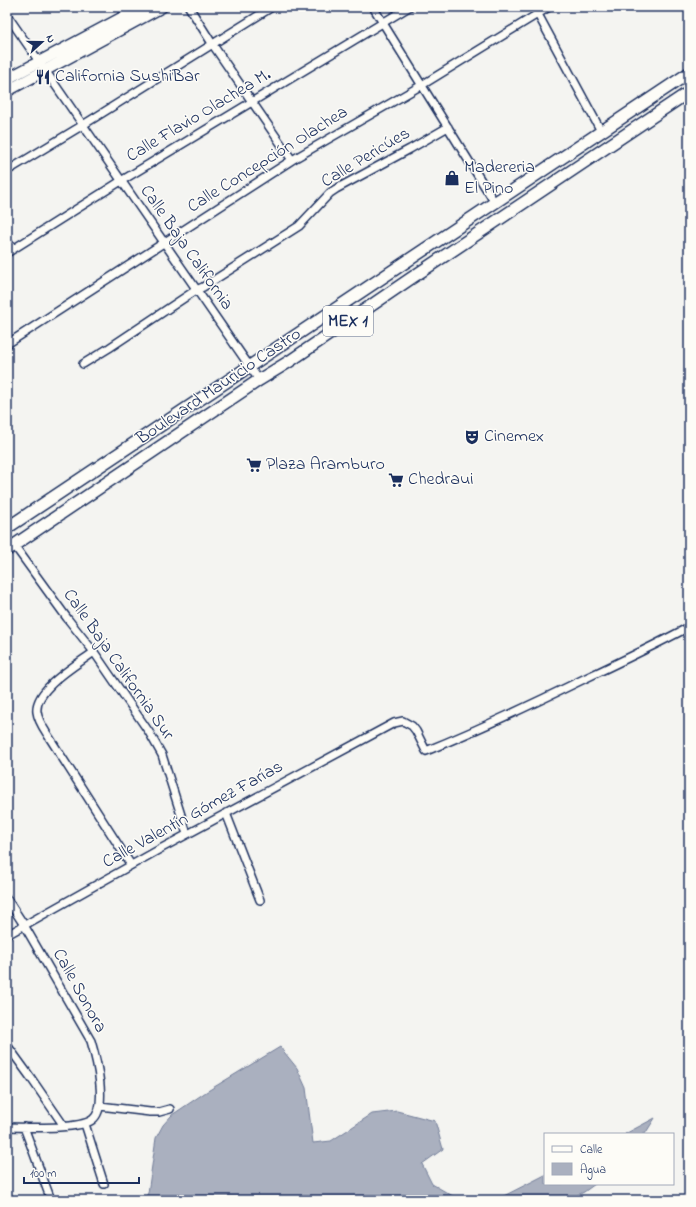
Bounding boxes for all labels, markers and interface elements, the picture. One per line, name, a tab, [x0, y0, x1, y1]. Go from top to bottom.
north arrow	[22, 22, 62, 62]
text: N	[42, 32, 59, 45]
street label: Calle Flavio Olachea M.	[122, 62, 277, 170]
place label: California SushiBar	[55, 64, 200, 90]
restaurant icon: California SushiBar	[34, 68, 52, 86]
street label: Calle Concepción Olachea	[183, 100, 353, 220]
street label: Calle Pericúes	[316, 121, 416, 195]
place label: Madereria El Pino	[464, 155, 535, 202]
shop icon: Madereria El Pino	[443, 169, 461, 187]
street label: Calle Baja California	[133, 180, 239, 316]
road number: MEX 1	[323, 306, 373, 336]
street label: Boulevard Mauricio Castro	[130, 322, 307, 453]
place label: Cinemex	[484, 424, 544, 450]
theatre icon: Cinemex	[463, 428, 481, 446]
place label: Plaza Aramburo	[266, 452, 385, 478]
supermarket icon: Plaza Aramburo	[245, 456, 263, 474]
place label: Chedraui	[408, 467, 473, 493]
supermarket icon: Chedraui	[387, 471, 405, 489]
street label: Calle Baja California Sur	[56, 584, 180, 746]
street label: Calle Valentín Gómez Farías	[98, 754, 288, 876]
street label: Calle Sonora	[45, 944, 113, 1038]
legend	[544, 1133, 674, 1185]
text: Calle	[580, 1141, 603, 1159]
scale bar	[24, 1159, 139, 1185]
text: Agua	[580, 1161, 606, 1180]
text: 100 m	[30, 1165, 57, 1183]

